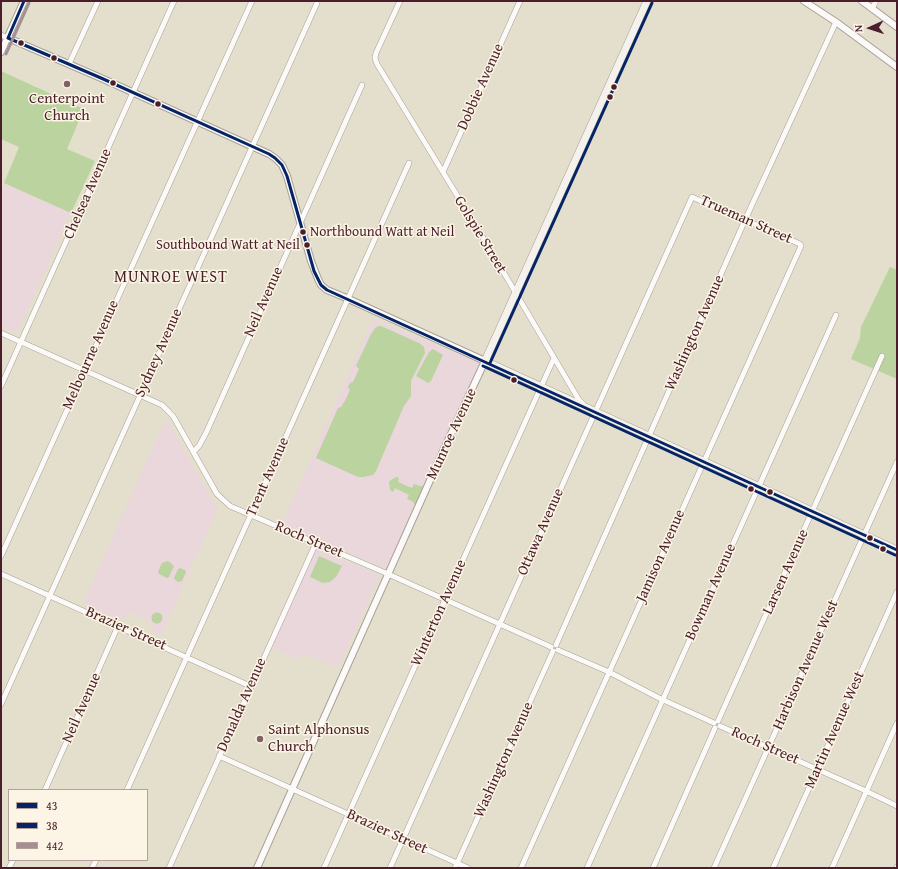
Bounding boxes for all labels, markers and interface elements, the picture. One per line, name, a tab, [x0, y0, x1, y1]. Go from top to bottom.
north arrow	[850, 8, 890, 48]
text: N	[850, 25, 866, 33]
unlabelled marker	[16, 38, 26, 48]
street label: Dobbie Avenue	[454, 41, 508, 133]
unlabelled marker	[49, 53, 59, 63]
unlabelled marker	[108, 78, 118, 88]
marker: Centerpoint Church	[62, 79, 72, 89]
unlabelled marker	[609, 82, 619, 92]
place label: Centerpoint Church	[29, 90, 105, 125]
unlabelled marker	[605, 92, 615, 102]
unlabelled marker	[153, 99, 163, 109]
street label: Chelsea Avenue	[60, 146, 116, 242]
street label: Trueman Street	[697, 192, 795, 248]
street label: Golspie Street	[450, 193, 510, 277]
place label: Northbound Watt at Neil	[310, 224, 454, 240]
marker: Northbound Watt at Neil	[298, 227, 308, 237]
place label: Southbound Watt at Neil	[156, 237, 300, 253]
marker: Southbound Watt at Neil	[302, 240, 312, 250]
street label: Neil Avenue	[241, 264, 287, 340]
district label: MUNROE WEST	[114, 268, 228, 288]
street label: Washington Avenue	[661, 272, 729, 394]
street label: Melbourne Avenue	[59, 297, 123, 413]
street label: Sydney Avenue	[131, 306, 187, 400]
unlabelled marker	[509, 375, 519, 385]
street label: Munroe Avenue	[423, 385, 481, 483]
street label: Trent Avenue	[243, 435, 293, 519]
unlabelled marker	[746, 484, 756, 494]
street label: Ottawa Avenue	[514, 486, 568, 578]
unlabelled marker	[765, 487, 775, 497]
street label: Jamison Avenue	[633, 507, 689, 605]
street label: Roch Street	[272, 518, 346, 562]
street label: Larsen Avenue	[759, 527, 813, 617]
unlabelled marker	[865, 533, 875, 543]
street label: Bowman Avenue	[682, 541, 740, 643]
unlabelled marker	[878, 544, 888, 554]
street label: Winterton Avenue	[407, 557, 471, 669]
street label: Harbison Avenue West	[769, 597, 843, 733]
street label: Brazier Street	[83, 603, 169, 655]
street label: Donalda Avenue	[213, 655, 271, 755]
street label: Martin Avenue West	[801, 668, 869, 792]
street label: Neil Avenue	[59, 670, 105, 746]
street label: Washington Avenue	[470, 699, 538, 821]
place label: Saint Alphonsus Church	[268, 721, 370, 756]
street label: Roch Street	[728, 723, 802, 769]
marker: Saint Alphonsus Church	[255, 734, 265, 744]
legend	[8, 789, 148, 861]
text: 43	[46, 797, 58, 814]
street label: Brazier Street	[344, 805, 430, 859]
text: 38	[46, 817, 58, 834]
text: 442	[46, 837, 63, 854]

